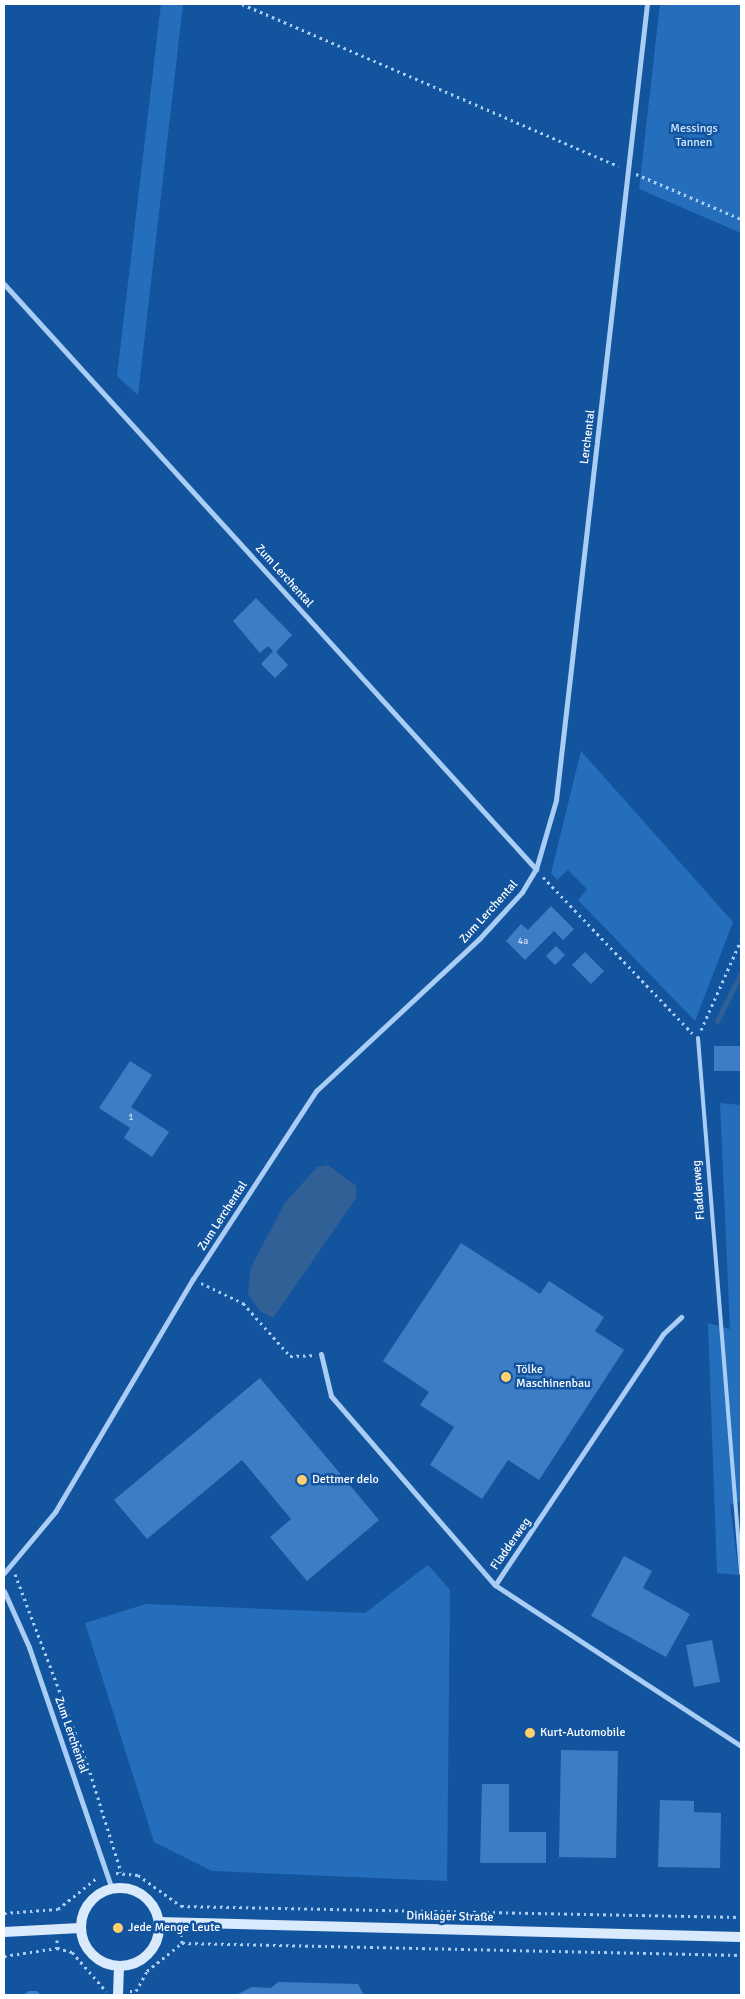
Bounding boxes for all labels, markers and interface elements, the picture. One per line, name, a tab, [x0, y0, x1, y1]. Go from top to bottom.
park label: Messings Tannen	[670, 122, 718, 150]
street label: Lerchental	[578, 409, 598, 465]
street label: Zum Lerchental	[252, 541, 316, 611]
street label: Zum Lerchental	[457, 877, 521, 947]
house number: 4a	[518, 936, 528, 948]
house number: 1	[128, 1112, 134, 1124]
street label: Fladderweg	[690, 1160, 708, 1220]
street label: Zum Lerchental	[195, 1179, 251, 1253]
place label: Tölke Maschinenbau	[516, 1363, 591, 1391]
marker: Tölke Maschinenbau	[500, 1371, 512, 1383]
place label: Dettmer delo	[312, 1473, 379, 1487]
marker: Dettmer delo	[296, 1474, 308, 1486]
street label: Fladderweg	[488, 1515, 534, 1573]
street label: Zum Lerchental	[51, 1695, 91, 1775]
place label: Kurt-Automobile	[540, 1726, 625, 1740]
marker: Kurt-Automobile	[524, 1727, 536, 1739]
street label: Dinklager Straße	[406, 1909, 494, 1925]
place label: Jede Menge Leute	[128, 1921, 220, 1935]
marker: Jede Menge Leute	[112, 1922, 124, 1934]

